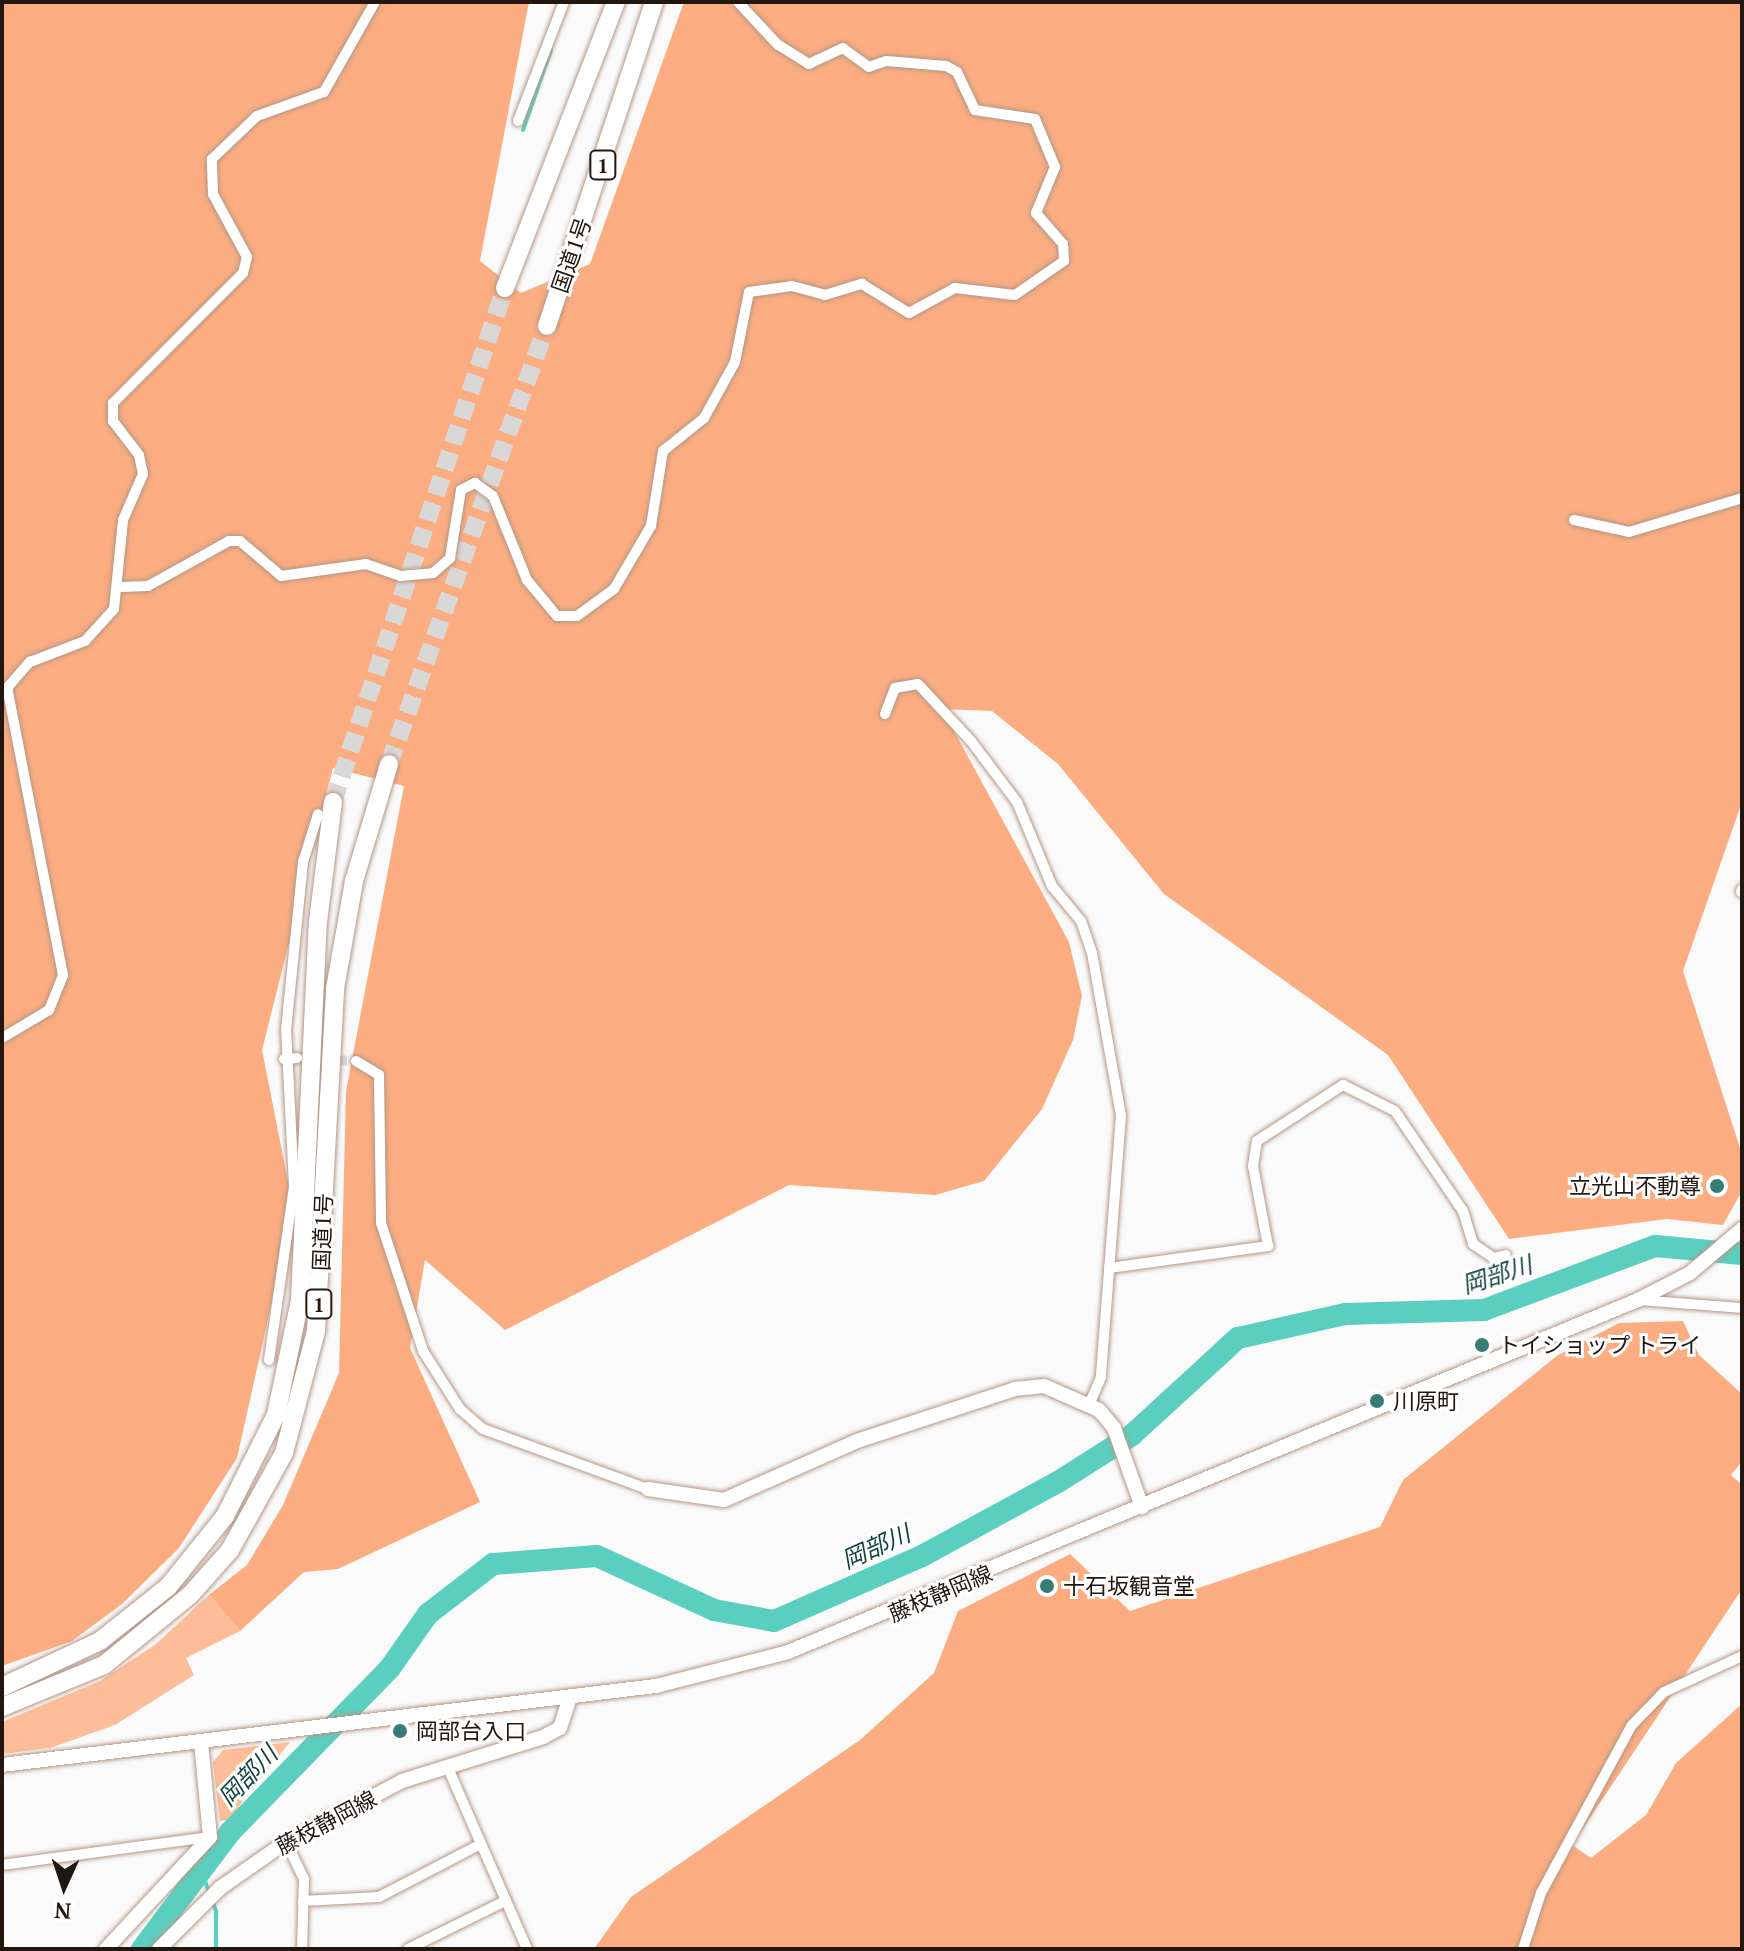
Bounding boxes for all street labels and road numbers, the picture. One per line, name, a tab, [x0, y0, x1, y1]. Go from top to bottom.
road number: 1	[589, 149, 617, 181]
street label: 国道1号	[546, 214, 596, 296]
street label: 国道1号	[307, 1193, 337, 1271]
road number: 1	[305, 1288, 333, 1320]
street label: 藤枝静岡線	[884, 1559, 996, 1627]
street label: 藤枝静岡線	[271, 1785, 381, 1859]

